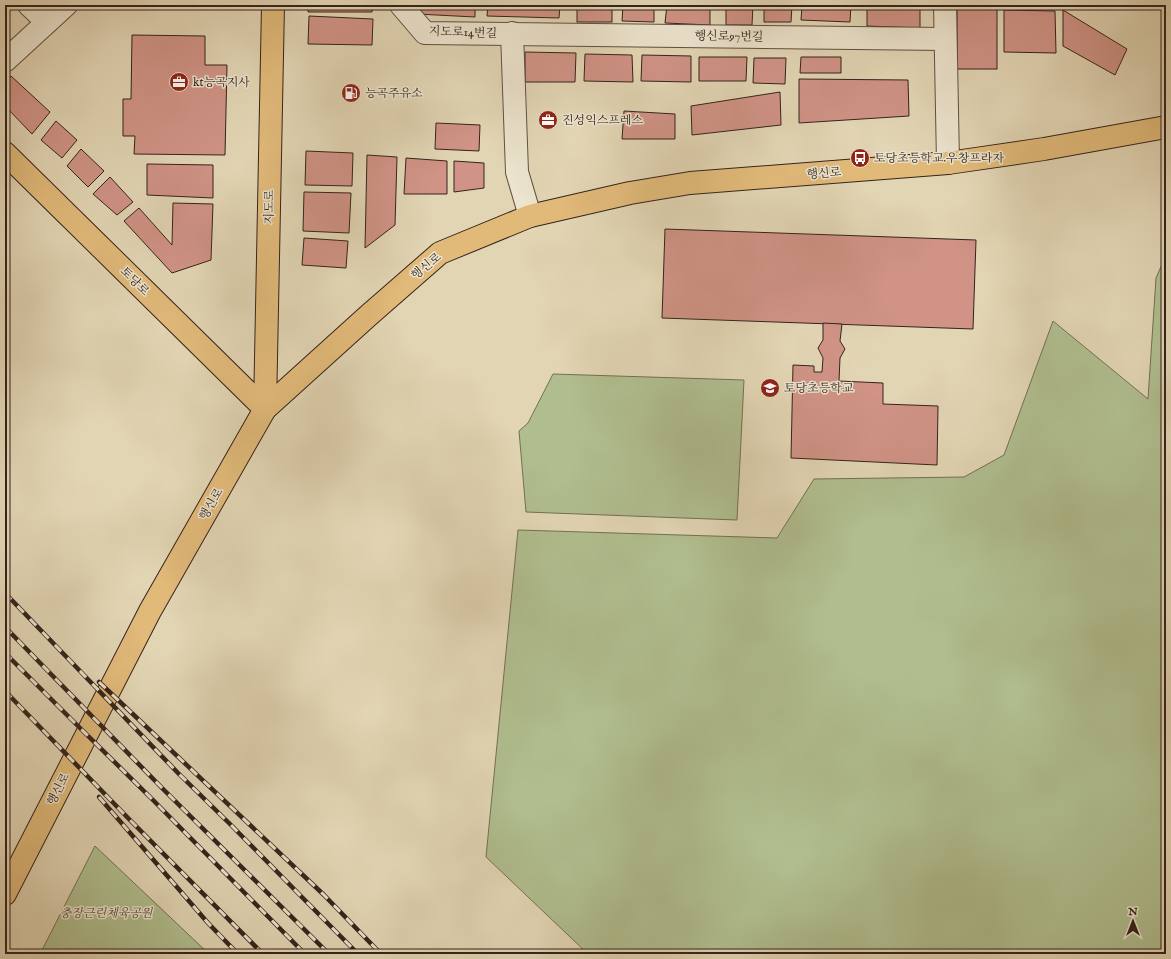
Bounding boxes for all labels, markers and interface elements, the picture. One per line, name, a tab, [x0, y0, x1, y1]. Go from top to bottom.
street label: 지도로14번길	[429, 24, 497, 41]
street label: 행신로97번길	[694, 28, 764, 45]
office icon: kt능곡지사	[168, 71, 190, 93]
place label: kt능곡지사	[193, 75, 250, 90]
fuel station icon: 능곡주유소	[340, 82, 362, 104]
place label: 능곡주유소	[365, 86, 423, 101]
office icon: 진성익스프레스	[537, 109, 559, 131]
place label: 진성익스프레스	[562, 113, 644, 128]
bus stop icon: 토당초등학교.우창프라자	[849, 147, 871, 169]
place label: 토당초등학교.우창프라자	[874, 151, 1004, 166]
street label: 행신로	[806, 164, 842, 182]
street label: 지도로	[262, 189, 277, 225]
street label: 행신로	[408, 249, 445, 283]
street label: 토당로	[117, 264, 153, 299]
school or university icon: 토당초등학교	[759, 377, 781, 399]
place label: 토당초등학교	[784, 381, 854, 396]
street label: 행신로	[196, 485, 227, 523]
street label: 행신로	[44, 770, 73, 808]
north arrow	[1113, 901, 1153, 941]
text: N	[1127, 905, 1138, 919]
park label: 충장근린체육공원	[60, 906, 154, 921]

